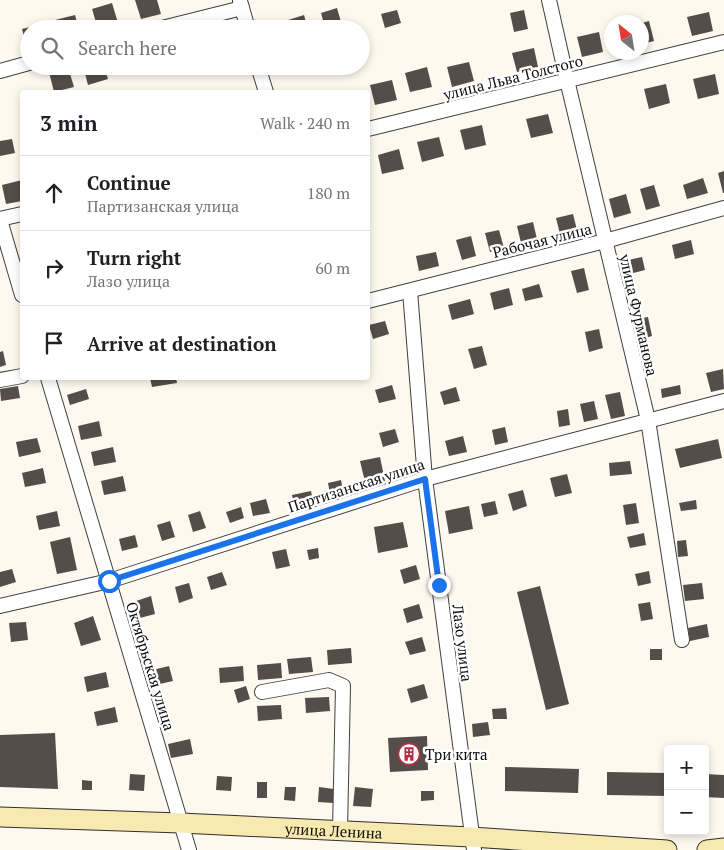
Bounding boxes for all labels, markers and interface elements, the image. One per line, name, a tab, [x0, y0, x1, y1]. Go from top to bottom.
north arrow	[604, 15, 649, 60]
search box	[20, 20, 370, 75]
icon: search	[38, 34, 66, 62]
text: Search here	[78, 35, 177, 60]
street label: улица Льва Толстого	[440, 50, 585, 104]
text: 3 min	[40, 109, 97, 137]
text: Walk · 240 m	[260, 112, 350, 134]
text: Continue	[87, 170, 171, 195]
icon: ahead	[40, 179, 68, 207]
text: 180 m	[307, 182, 350, 204]
text: Партизанская улица	[87, 195, 239, 217]
street label: Рабочая улица	[490, 218, 594, 262]
text: Turn right	[87, 245, 181, 270]
street label: улица Фурманова	[615, 251, 663, 378]
icon: right	[40, 254, 68, 282]
text: 60 m	[315, 257, 350, 279]
text: Лазо улица	[87, 270, 170, 292]
icon: arrive	[40, 329, 68, 357]
text: Arrive at destination	[87, 331, 276, 356]
street label: Партизанская улица	[285, 453, 427, 517]
route start	[98, 570, 121, 593]
route end	[428, 574, 451, 597]
street label: Октябрьская улица	[122, 599, 180, 733]
street label: Лазо улица	[448, 602, 478, 683]
building icon: Три кита	[397, 742, 421, 766]
place label: Три кита	[425, 744, 488, 764]
map controls	[664, 745, 709, 835]
button: +	[664, 745, 709, 790]
button: −	[664, 790, 709, 835]
street label: улица Ленина	[284, 818, 383, 843]

